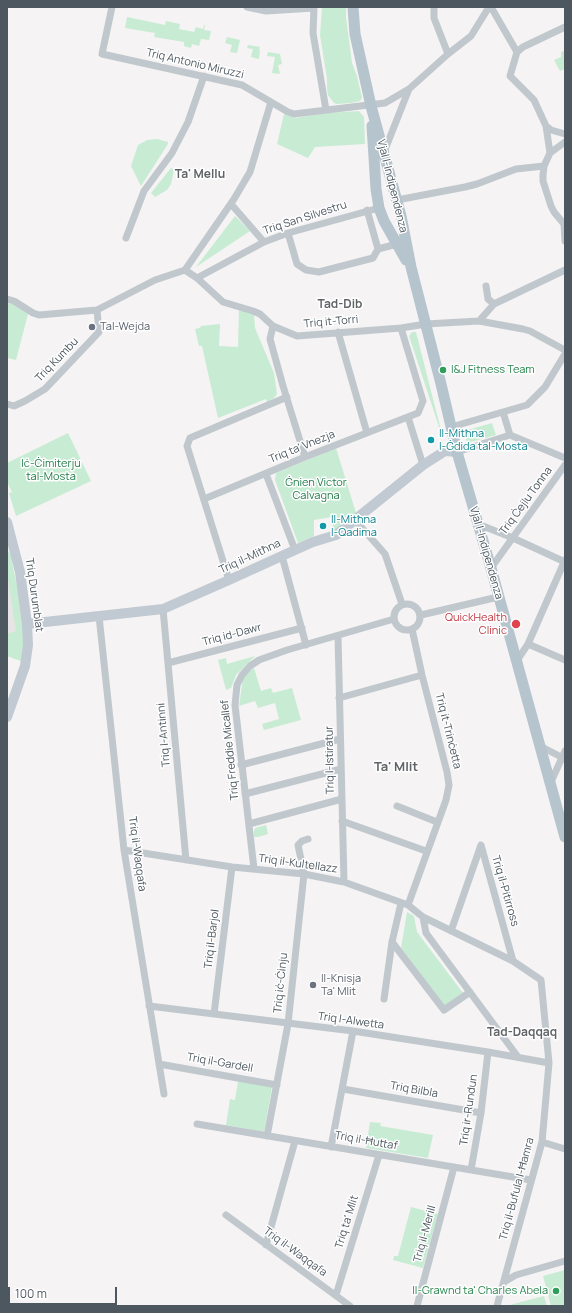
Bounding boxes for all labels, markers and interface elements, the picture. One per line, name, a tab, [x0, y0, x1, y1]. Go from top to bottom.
street label: Triq Antonio Miruzzi	[145, 46, 245, 82]
street label: Vjal l-Indipendenza	[374, 138, 410, 234]
district label: Ta' Mellu	[175, 168, 225, 182]
street label: Triq San Silvestru	[261, 198, 349, 238]
district label: Tad-Dib	[318, 298, 362, 312]
street label: Triq it-Torri	[303, 313, 359, 331]
place label: Tal-Wejda	[100, 320, 150, 334]
marker: Tal-Wejda	[87, 322, 97, 332]
street label: Triq Kumbu	[33, 335, 81, 385]
place label: I&J Fitness Team	[451, 363, 535, 377]
marker: I&J Fitness Team	[438, 365, 448, 375]
place label: Il-Mitħna l-Ġdida tal-Mosta	[439, 427, 528, 453]
street label: Triq ta' Vnezja	[267, 428, 337, 466]
marker: Il-Mitħna l-Ġdida tal-Mosta	[426, 435, 436, 445]
park label: Iċ-Ċimiterju tal-Mosta	[21, 457, 81, 483]
street label: Triq Ċejlu Tonna	[497, 464, 555, 538]
park label: Ġnien Victor Calvagna	[285, 476, 347, 502]
street label: Vjal l-Indipendenza	[466, 505, 506, 601]
place label: Il-Mitħna l-Qadima	[331, 513, 377, 539]
marker: Il-Mitħna l-Qadima	[318, 521, 328, 531]
street label: Triq il-Mitħna	[217, 537, 283, 577]
street label: Triq Durumblat	[22, 557, 46, 633]
place label: QuickHealth Clinic	[445, 611, 507, 637]
marker: QuickHealth Clinic	[510, 618, 522, 630]
street label: Triq id-Dawr	[201, 621, 263, 649]
street label: Triq it-Trinċetta	[432, 692, 464, 770]
street label: Triq Freddie Micallef	[218, 699, 242, 801]
street label: Triq l-Antinni	[155, 702, 173, 768]
street label: Triq l-Istiratur	[323, 726, 337, 794]
district label: Ta' Mlit	[374, 759, 418, 775]
street label: Triq il-Waqqafa	[125, 816, 149, 892]
street label: Triq il-Kultellazz	[258, 852, 338, 876]
street label: Triq il-Pitirross	[489, 854, 521, 928]
street label: Triq il-Barjol	[202, 909, 222, 969]
street label: Triq iċ-Ċinju	[271, 952, 291, 1014]
place label: Il-Knisja Ta' Mlit	[321, 972, 361, 998]
marker: Il-Knisja Ta' Mlit	[308, 980, 318, 990]
street label: Triq l-Alwetta	[317, 1010, 385, 1032]
district label: Tad-Daqqaq	[487, 1026, 557, 1040]
street label: Triq il-Gardell	[186, 1051, 254, 1075]
street label: Triq ir-Rundun	[457, 1073, 481, 1147]
street label: Triq Bilbla	[389, 1079, 439, 1101]
street label: Triq il-Ħuttaf	[334, 1129, 398, 1153]
street label: Triq il-Bufula l-Ħamra	[497, 1136, 537, 1242]
street label: Triq ta' Mlit	[333, 1194, 361, 1250]
street label: Triq il-Merill	[411, 1204, 439, 1264]
street label: Triq il-Waqqafa	[261, 1224, 329, 1280]
scale bar	[10, 1279, 119, 1305]
place label: Il-Grawnd ta' Charles Abela	[412, 1284, 548, 1298]
text: 100 m	[15, 1285, 47, 1302]
marker: Il-Grawnd ta' Charles Abela	[551, 1286, 561, 1296]

